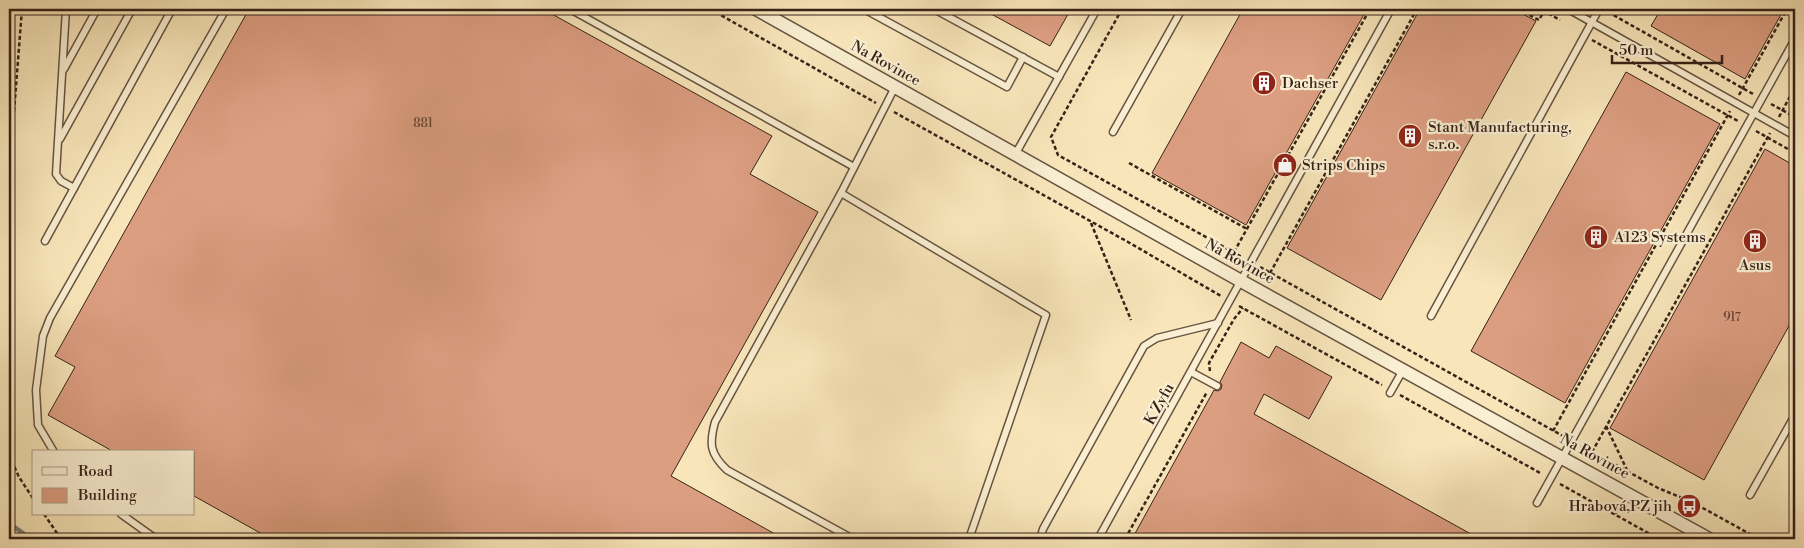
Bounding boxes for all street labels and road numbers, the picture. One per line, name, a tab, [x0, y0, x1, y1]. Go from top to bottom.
street label: Na Rovince	[848, 37, 924, 90]
street label: Na Rovince	[1202, 235, 1278, 288]
street label: K Zyfu	[1140, 380, 1179, 428]
street label: Na Rovince	[1557, 430, 1633, 483]

